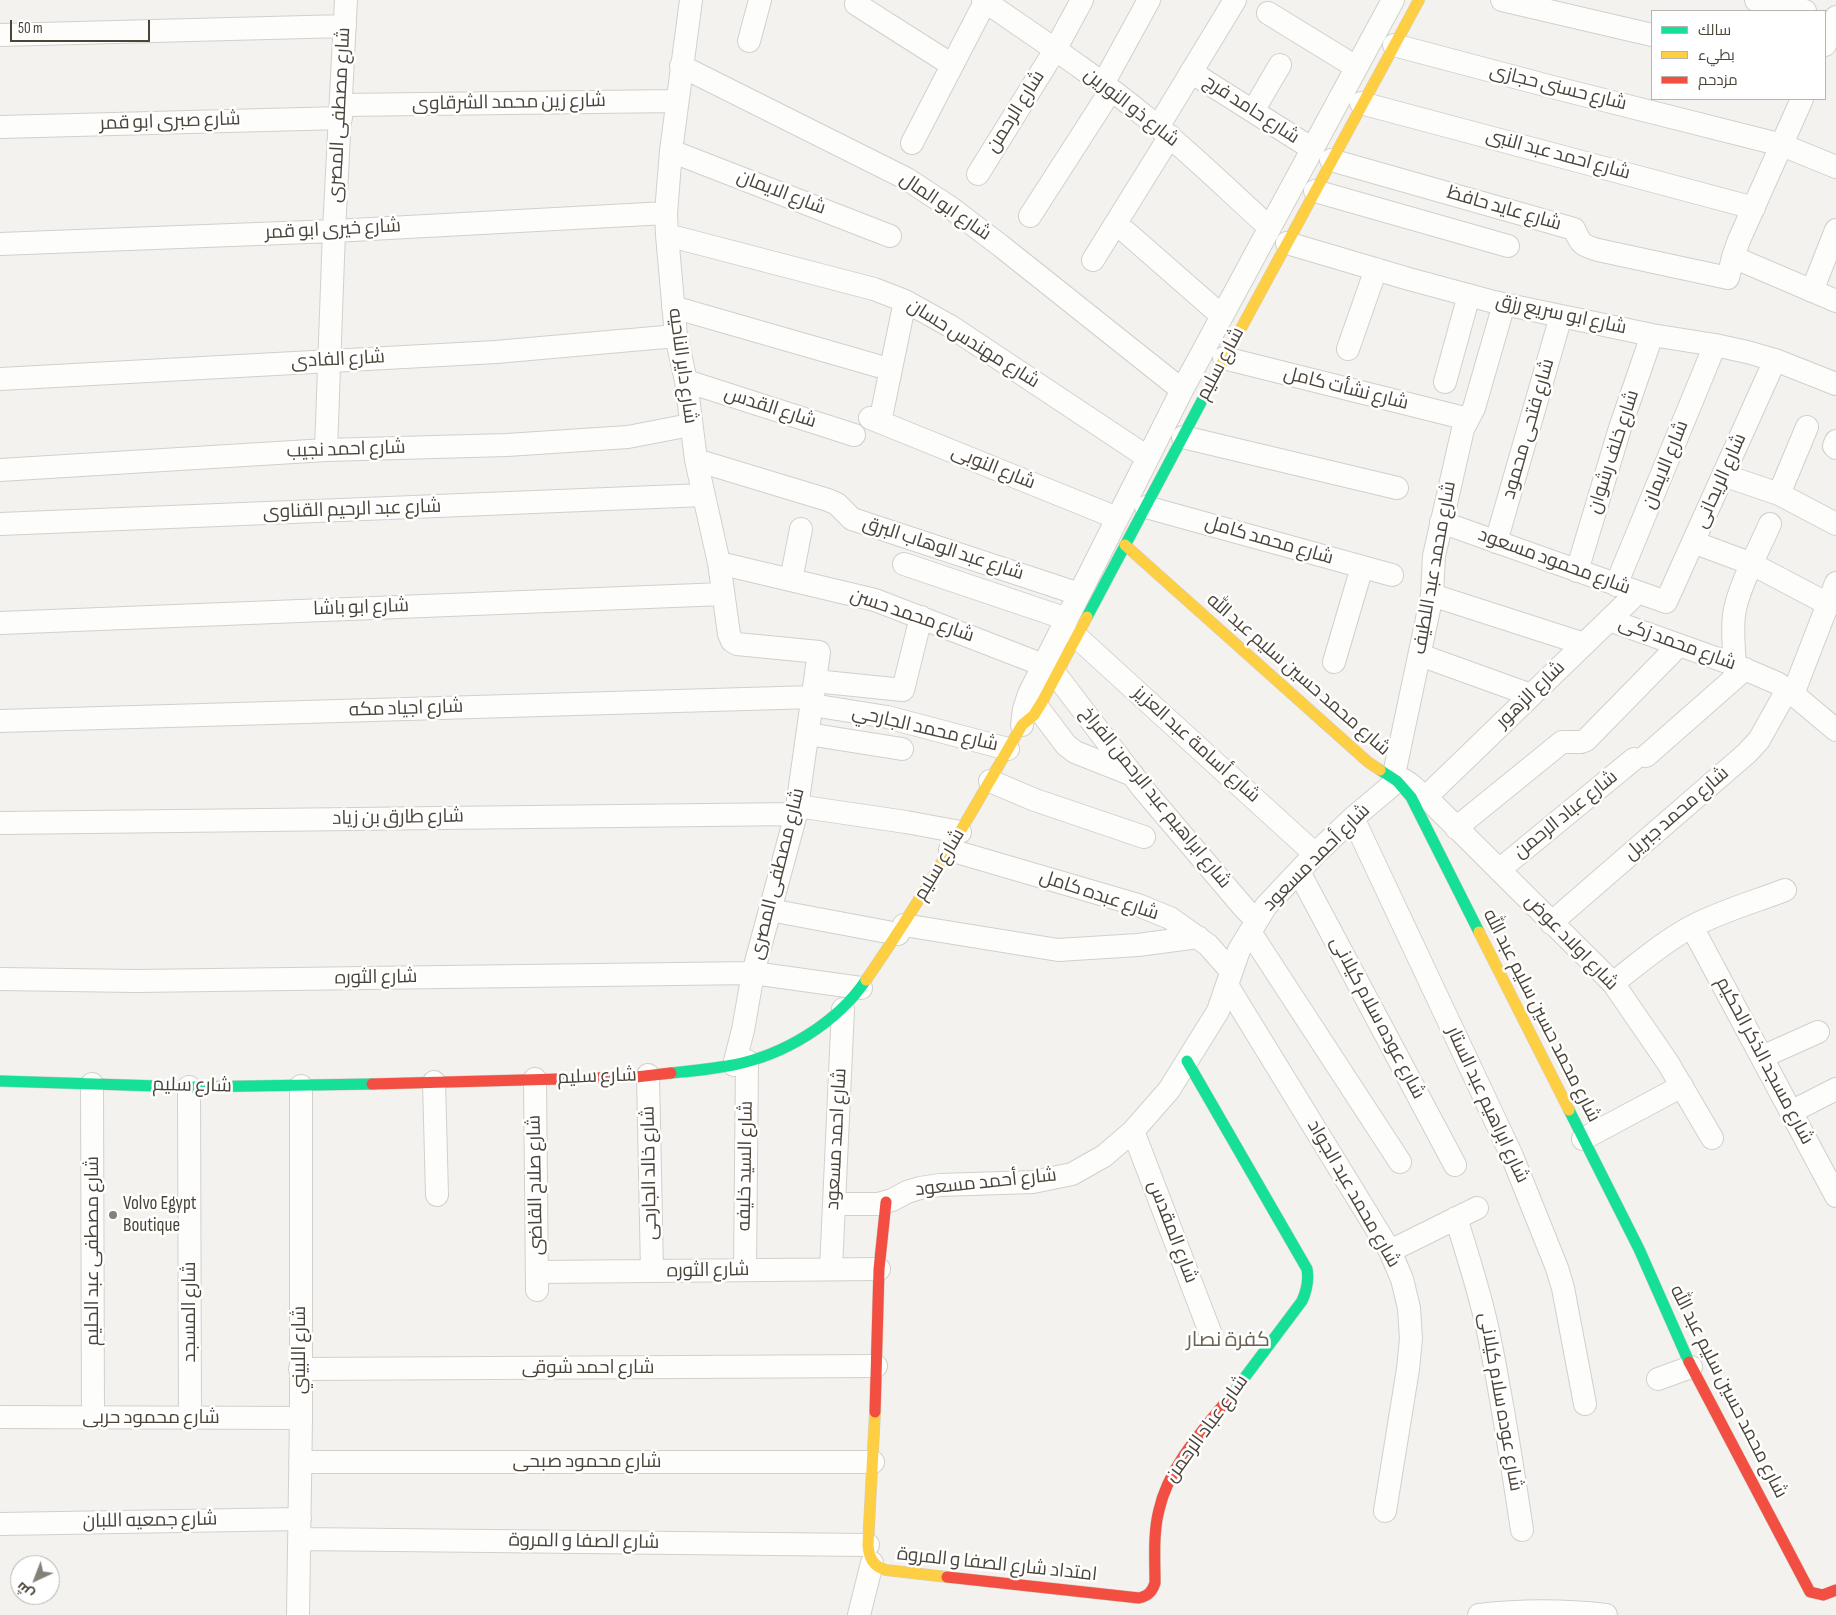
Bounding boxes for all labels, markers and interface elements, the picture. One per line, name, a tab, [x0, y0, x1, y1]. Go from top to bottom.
scale bar	[12, 10, 152, 42]
legend	[1651, 10, 1826, 100]
text: 50 m	[18, 19, 43, 38]
text: سالك	[1698, 21, 1731, 40]
street label: شارع مصطفى المصرى	[324, 27, 356, 203]
text: بطيء	[1698, 46, 1735, 65]
street label: شارع حسنى حجازى	[1487, 60, 1629, 116]
street label: شارع ذو النورين	[1079, 64, 1183, 152]
street label: شارع الرحمن	[982, 67, 1050, 157]
street label: شارع حامد فرج	[1199, 71, 1303, 149]
text: مزدحم	[1698, 71, 1738, 90]
street label: شارع زين محمد الشرقاوى	[412, 90, 606, 116]
street label: شارع صبرى ابو قمر	[99, 108, 241, 136]
street label: شارع احمد عبد النبى	[1483, 125, 1633, 185]
street label: شارع الايمان	[733, 166, 829, 220]
street label: شارع ابو المال	[895, 168, 995, 246]
street label: شارع عايد حافظ	[1444, 182, 1564, 236]
street label: شارع خيرى ابو قمر	[265, 215, 401, 245]
street label: شارع ابو سريع رزق	[1494, 290, 1628, 340]
street label: شارع مهندس حسان	[903, 294, 1043, 394]
street label: شارع داير الناحيه	[663, 307, 701, 425]
street label: شارع سليم	[1192, 324, 1250, 404]
street label: شارع الفادى	[290, 346, 386, 374]
street label: شارع فتحى محمود	[1498, 356, 1560, 502]
street label: شارع نشأت كامل	[1281, 362, 1411, 416]
street label: شارع القدس	[721, 382, 819, 434]
street label: شارع خلف رشوان	[1583, 387, 1645, 517]
street label: شارع الايمان	[1638, 417, 1694, 513]
street label: شارع الريحانى	[1690, 430, 1752, 532]
street label: شارع احمد نجيب	[286, 437, 406, 463]
street label: شارع النوبى	[948, 441, 1038, 495]
street label: شارع محمد عبد اللطيف	[1409, 480, 1461, 656]
street label: شارع عبد الرحيم القناوى	[262, 495, 442, 525]
street label: شارع عبد الوهاب البرق	[860, 512, 1026, 586]
street label: شارع محمد كامل	[1202, 512, 1336, 570]
street label: شارع محمود مسعود	[1475, 524, 1633, 600]
street label: شارع محمد حسن	[847, 584, 977, 648]
street label: شارع محمد حسين سليم عبد الله	[1201, 589, 1395, 761]
street label: شارع ابو باشا	[313, 595, 409, 621]
street label: شارع محمد زكى	[1615, 612, 1739, 676]
street label: شارع الزهور	[1492, 657, 1570, 733]
street label: شارع أسامة عبد العزيز	[1128, 682, 1264, 808]
street label: شارع اجياد مكه	[348, 696, 464, 722]
street label: شارع محمد الجارحي	[850, 701, 1000, 757]
street label: شارع ابراهيم عبد الرحمن الفراخ	[1075, 703, 1235, 893]
street label: شارع محمد جبريل	[1620, 762, 1734, 866]
street label: شارع عباد الرحمن	[1509, 766, 1623, 864]
street label: شارع مصطفى المصرى	[746, 786, 810, 962]
street label: شارع أحمد مسعود	[1259, 800, 1375, 916]
street label: شارع طارق بن زياد	[332, 805, 464, 831]
street label: شارع سليم	[910, 825, 970, 905]
street label: شارع عبده كامل	[1037, 866, 1161, 926]
street label: شارع اولاد عوض	[1520, 890, 1622, 996]
street label: شارع محمد حسين سليم عبد الله	[1477, 906, 1605, 1126]
street label: شارع عوده سلام كيلانى	[1324, 933, 1430, 1103]
street label: شارع الثوره	[334, 966, 418, 990]
street label: شارع مسجد الذكر الحكيم	[1710, 973, 1818, 1149]
street label: شارع ابراهيم عبد الستار	[1441, 1023, 1533, 1187]
street label: شارع سليم	[557, 1064, 637, 1090]
street label: شارع احمد مسعود	[822, 1067, 852, 1211]
street label: شارع سليم	[152, 1074, 232, 1098]
street label: شارع السيد خليفه	[733, 1101, 759, 1231]
street label: شارع خالد الجارحى	[637, 1106, 663, 1240]
street label: شارع صلاح القاضى	[523, 1115, 549, 1255]
street label: شارع محمد عبد الجواد	[1301, 1116, 1405, 1272]
street label: شارع مصطفى عبد الحليم	[82, 1156, 104, 1346]
street label: شارع أحمد مسعود	[914, 1164, 1058, 1202]
street label: شارع المقدس	[1142, 1177, 1202, 1287]
place label: Volvo Egypt Boutique	[123, 1193, 197, 1237]
marker: Volvo Egypt Boutique	[107, 1209, 119, 1221]
street label: شارع الثوره	[666, 1259, 750, 1283]
street label: شارع المسجد	[179, 1262, 201, 1362]
street label: شارع محمد حسين سليم عبد الله	[1664, 1282, 1792, 1502]
street label: شارع اللبيني	[289, 1306, 311, 1394]
street label: شارع عوده سلام كيلانى	[1473, 1311, 1527, 1493]
district label: كفرة نصار	[1186, 1328, 1270, 1354]
street label: شارع احمد شوقى	[522, 1357, 654, 1379]
street label: شارع عباد الرحمن	[1160, 1371, 1254, 1487]
street label: شارع محمود حربى	[82, 1407, 220, 1429]
street label: شارع محمود صبحى	[513, 1451, 661, 1473]
street label: شارع جمعيه اللبان	[82, 1508, 218, 1534]
street label: شارع الصفا و المروة	[508, 1529, 660, 1555]
street label: امتداد شارع الصفا و المروة	[896, 1543, 1098, 1587]
north arrow	[10, 1555, 60, 1605]
text: ش	[13, 1578, 37, 1603]

